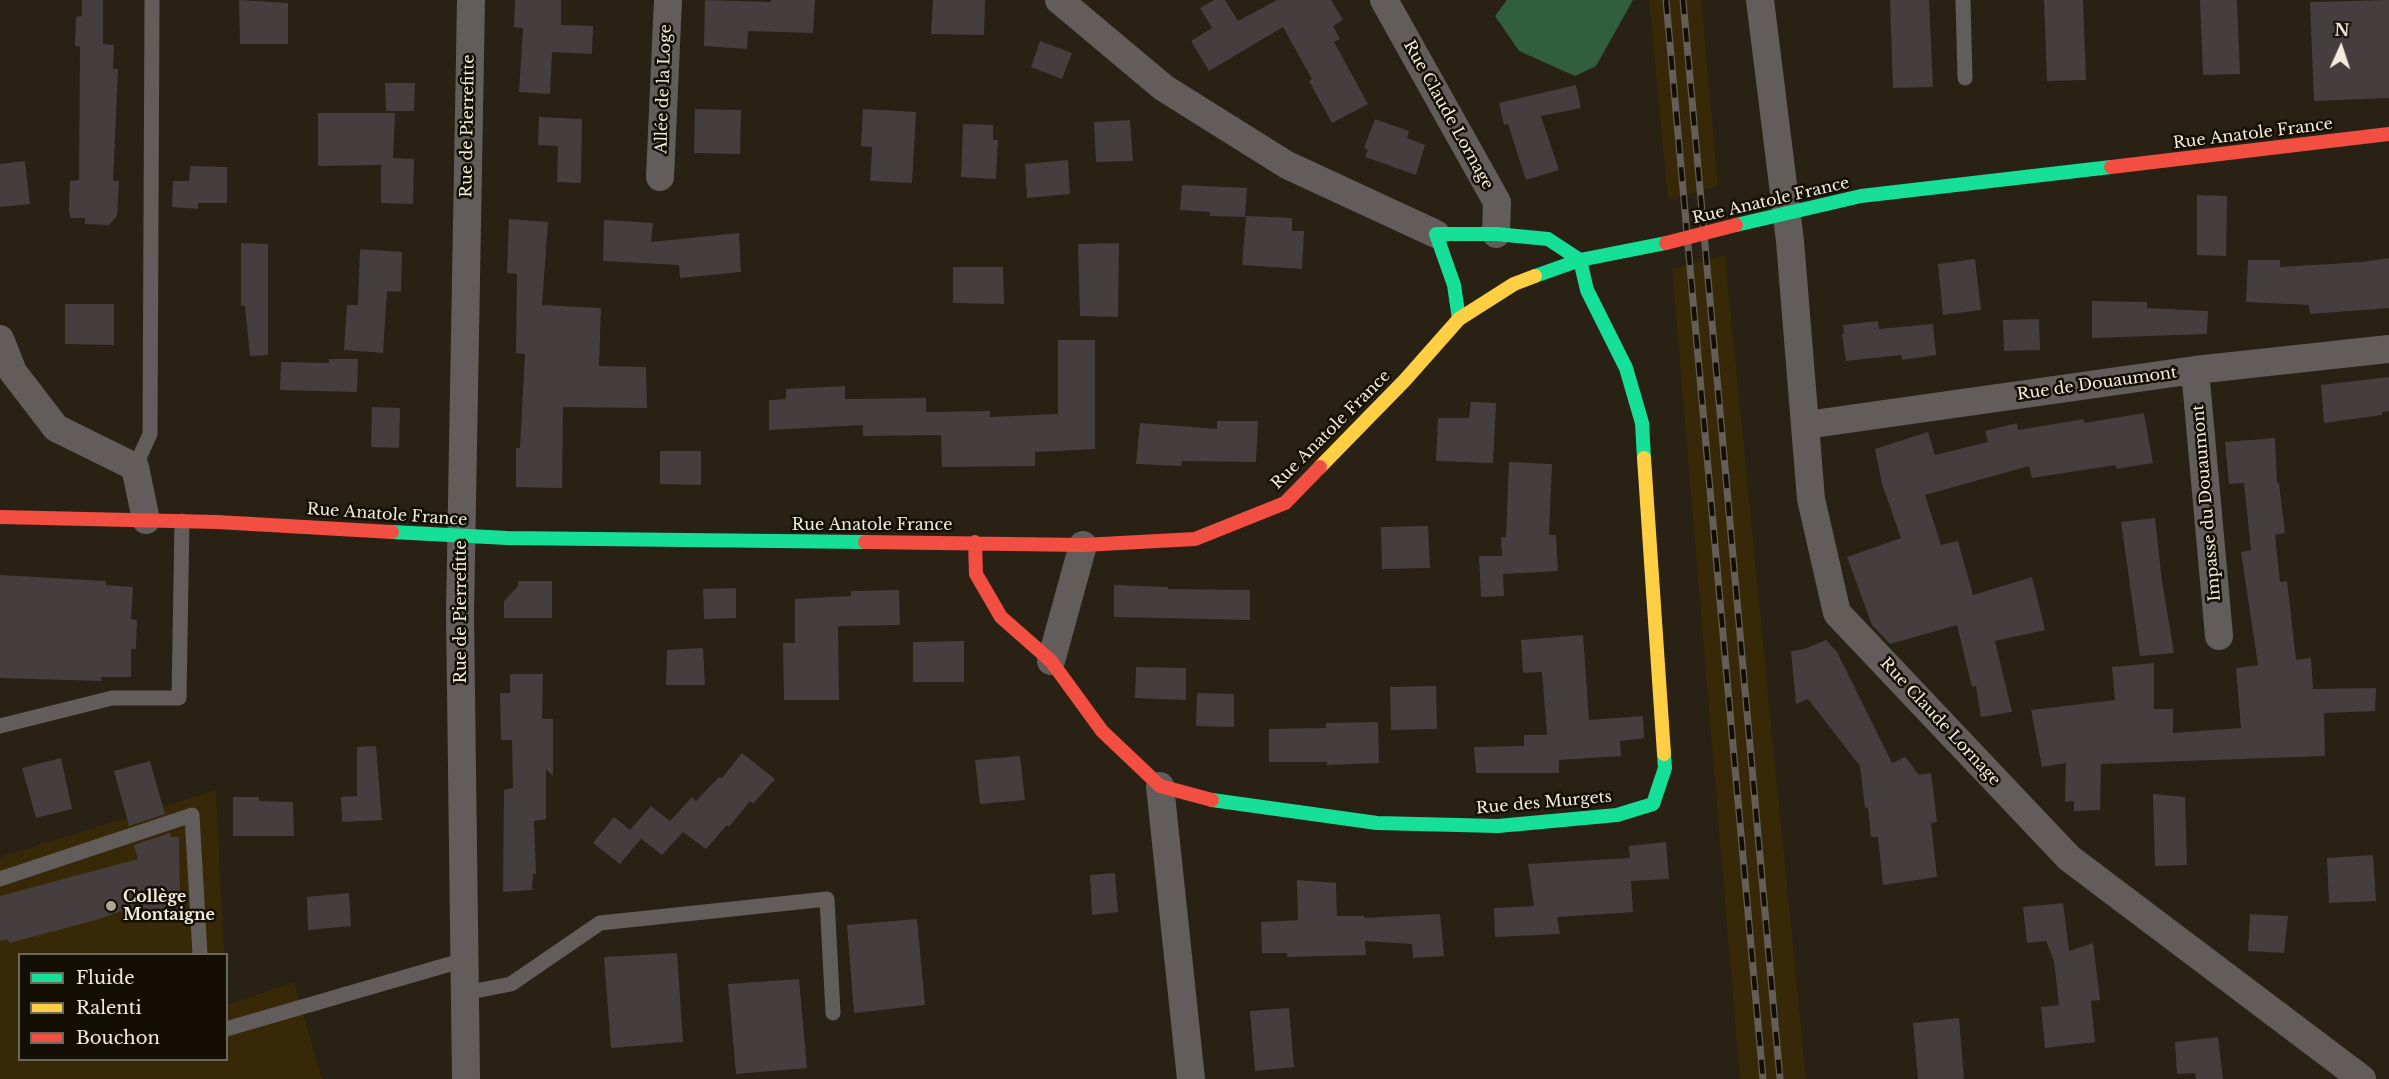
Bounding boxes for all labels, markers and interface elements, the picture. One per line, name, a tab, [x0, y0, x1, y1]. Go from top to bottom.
north arrow	[2311, 18, 2371, 78]
text: N	[2334, 20, 2350, 40]
street label: Allée de la Loge	[652, 24, 676, 154]
street label: Rue Claude Lornage	[1399, 37, 1497, 193]
street label: Rue de Pierrefitte	[457, 54, 479, 198]
street label: Rue Anatole France	[2172, 115, 2334, 153]
street label: Rue Anatole France	[1691, 174, 1851, 228]
street label: Rue de Douaumont	[2016, 363, 2178, 405]
street label: Rue Anatole France	[1267, 366, 1395, 494]
street label: Impasse du Douaumont	[2189, 404, 2225, 602]
street label: Rue Anatole France	[306, 500, 468, 530]
street label: Rue Anatole France	[792, 515, 952, 535]
street label: Rue de Pierrefitte	[451, 540, 471, 684]
street label: Rue Claude Lornage	[1876, 654, 2004, 790]
street label: Rue des Murgets	[1475, 787, 1613, 819]
place label: Collège Montaigne	[123, 887, 215, 925]
marker: Collège Montaigne	[104, 899, 118, 913]
legend	[18, 953, 228, 1061]
text: Fluide	[76, 967, 135, 989]
text: Ralenti	[76, 997, 142, 1019]
text: Bouchon	[76, 1027, 160, 1049]

